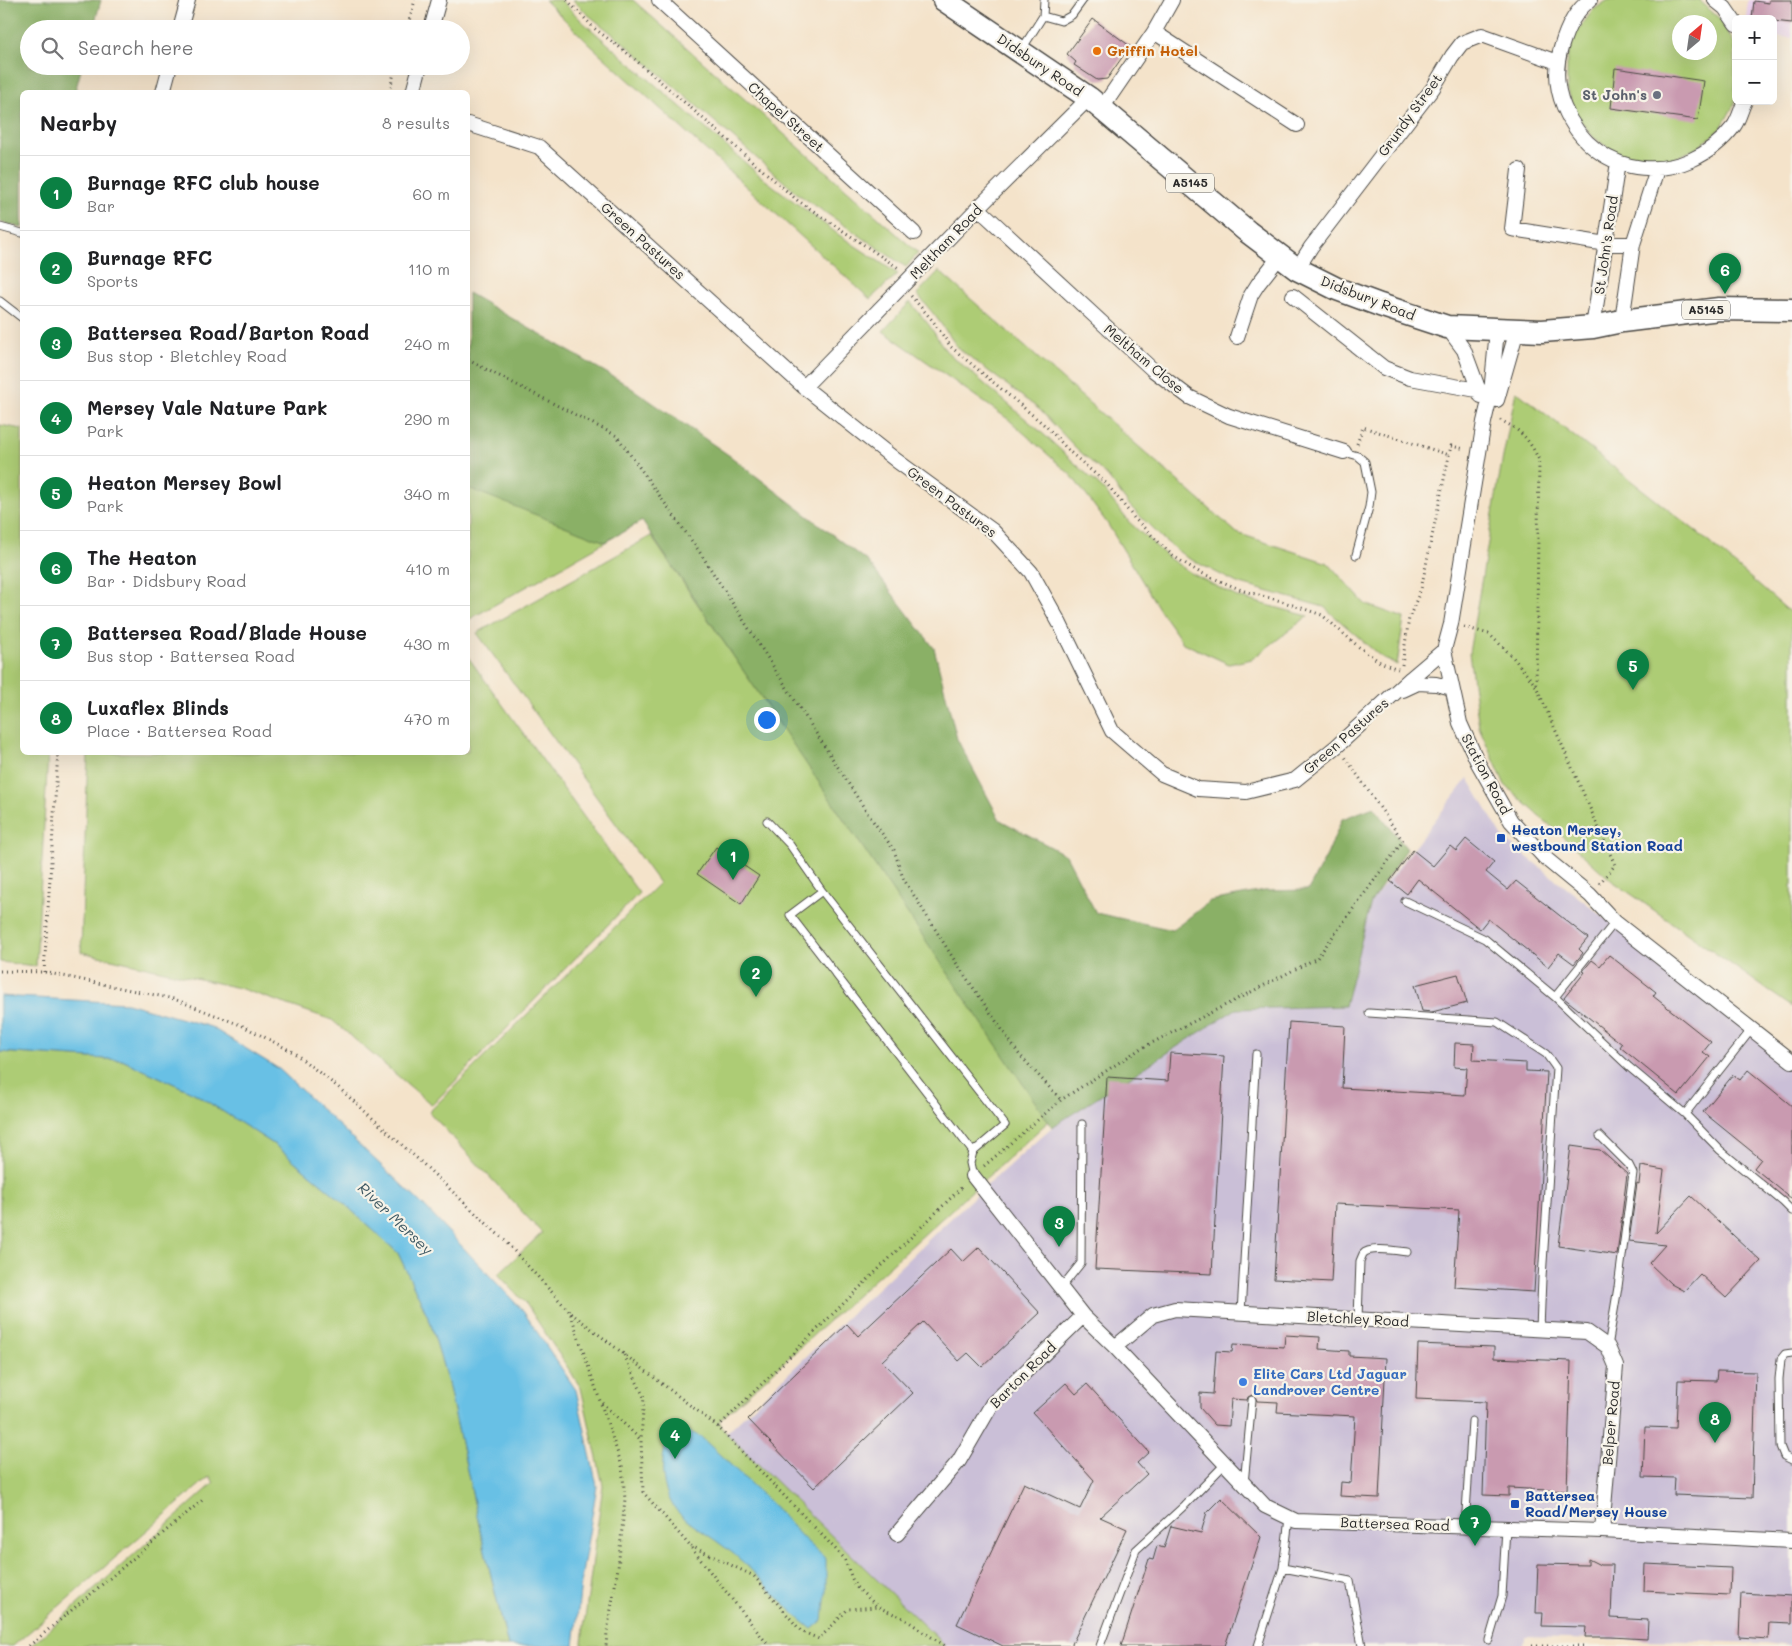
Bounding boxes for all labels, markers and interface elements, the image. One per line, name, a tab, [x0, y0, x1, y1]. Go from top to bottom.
north arrow	[1672, 15, 1717, 60]
map controls	[1732, 15, 1777, 105]
button: +	[1732, 15, 1777, 60]
search box	[20, 20, 470, 75]
street label: Didsbury Road	[994, 29, 1087, 100]
icon: search	[38, 34, 66, 62]
text: Search here	[78, 35, 194, 60]
place label: Griffin Hotel	[1107, 41, 1198, 60]
marker: Griffin Hotel	[1091, 45, 1103, 57]
button: −	[1732, 60, 1777, 105]
street label: Grundy Street	[1373, 69, 1446, 160]
street label: Chapel Street	[744, 77, 829, 156]
place label: St John's	[1582, 85, 1647, 104]
marker: St John's	[1651, 89, 1663, 101]
text: Nearby	[40, 109, 117, 136]
text: 8 results	[382, 112, 450, 133]
text: Burnage RFC club house	[87, 170, 320, 195]
road number: A5145	[1166, 174, 1214, 192]
text: 1	[52, 183, 60, 204]
text: 60 m	[413, 183, 450, 204]
street label: St John's Road	[1589, 194, 1622, 295]
text: Bar	[87, 195, 115, 216]
street label: Green Pastures	[597, 198, 690, 284]
street label: Meltham Road	[905, 200, 986, 283]
text: Burnage RFC	[87, 245, 212, 270]
pin: 6	[1709, 253, 1741, 294]
text: 2	[52, 258, 60, 279]
text: 110 m	[408, 258, 450, 279]
text: Sports	[87, 270, 138, 291]
street label: Didsbury Road	[1318, 271, 1418, 324]
road number: A5145	[1682, 300, 1730, 320]
text: Battersea Road/Barton Road	[87, 320, 369, 345]
street label: Meltham Close	[1100, 320, 1188, 398]
text: 3	[51, 333, 61, 354]
text: 240 m	[404, 333, 450, 354]
text: Bus stop · Bletchley Road	[87, 345, 287, 366]
text: Mersey Vale Nature Park	[87, 395, 327, 420]
text: 4	[51, 408, 61, 429]
text: 290 m	[404, 408, 450, 429]
text: Park	[87, 420, 123, 441]
street label: Green Pastures	[904, 462, 1001, 541]
text: Heaton Mersey Bowl	[87, 470, 282, 495]
text: 5	[51, 483, 61, 504]
text: 340 m	[403, 483, 450, 504]
text: Park	[87, 495, 123, 516]
text: The Heaton	[87, 545, 197, 570]
text: 6	[51, 558, 61, 579]
text: 410 m	[406, 558, 450, 579]
text: Bar · Didsbury Road	[87, 570, 246, 591]
text: Battersea Road/Blade House	[87, 620, 367, 645]
text: 7	[52, 633, 60, 654]
text: 430 m	[403, 633, 450, 654]
text: Bus stop · Battersea Road	[87, 645, 295, 666]
pin: 5	[1617, 649, 1649, 690]
street label: Green Pastures	[1299, 693, 1392, 778]
text: Luxaflex Blinds	[87, 695, 229, 720]
your location	[754, 707, 780, 733]
text: 8	[51, 708, 61, 729]
text: 470 m	[404, 708, 450, 729]
text: Place · Battersea Road	[87, 720, 272, 741]
street label: Station Road	[1457, 730, 1516, 817]
place label: Heaton Mersey, westbound Station Road	[1511, 820, 1683, 855]
marker: Heaton Mersey, westbound Station Road	[1495, 832, 1507, 844]
pin: 1	[717, 839, 749, 880]
pin: 2	[740, 956, 772, 997]
water label: River Mersey	[354, 1177, 438, 1259]
pin: 3	[1043, 1206, 1075, 1247]
street label: Bletchley Road	[1307, 1306, 1410, 1331]
street label: Barton Road	[986, 1337, 1060, 1412]
place label: Elite Cars Ltd Jaguar Landrover Centre	[1253, 1364, 1407, 1399]
marker: Elite Cars Ltd Jaguar Landrover Centre	[1237, 1376, 1249, 1388]
street label: Belper Road	[1597, 1380, 1624, 1466]
pin: 8	[1699, 1402, 1731, 1443]
pin: 4	[659, 1418, 691, 1459]
place label: Battersea Road/Mersey House	[1525, 1486, 1667, 1521]
marker: Battersea Road/Mersey House	[1509, 1498, 1521, 1510]
pin: 7	[1459, 1505, 1491, 1546]
street label: Battersea Road	[1340, 1512, 1450, 1535]

